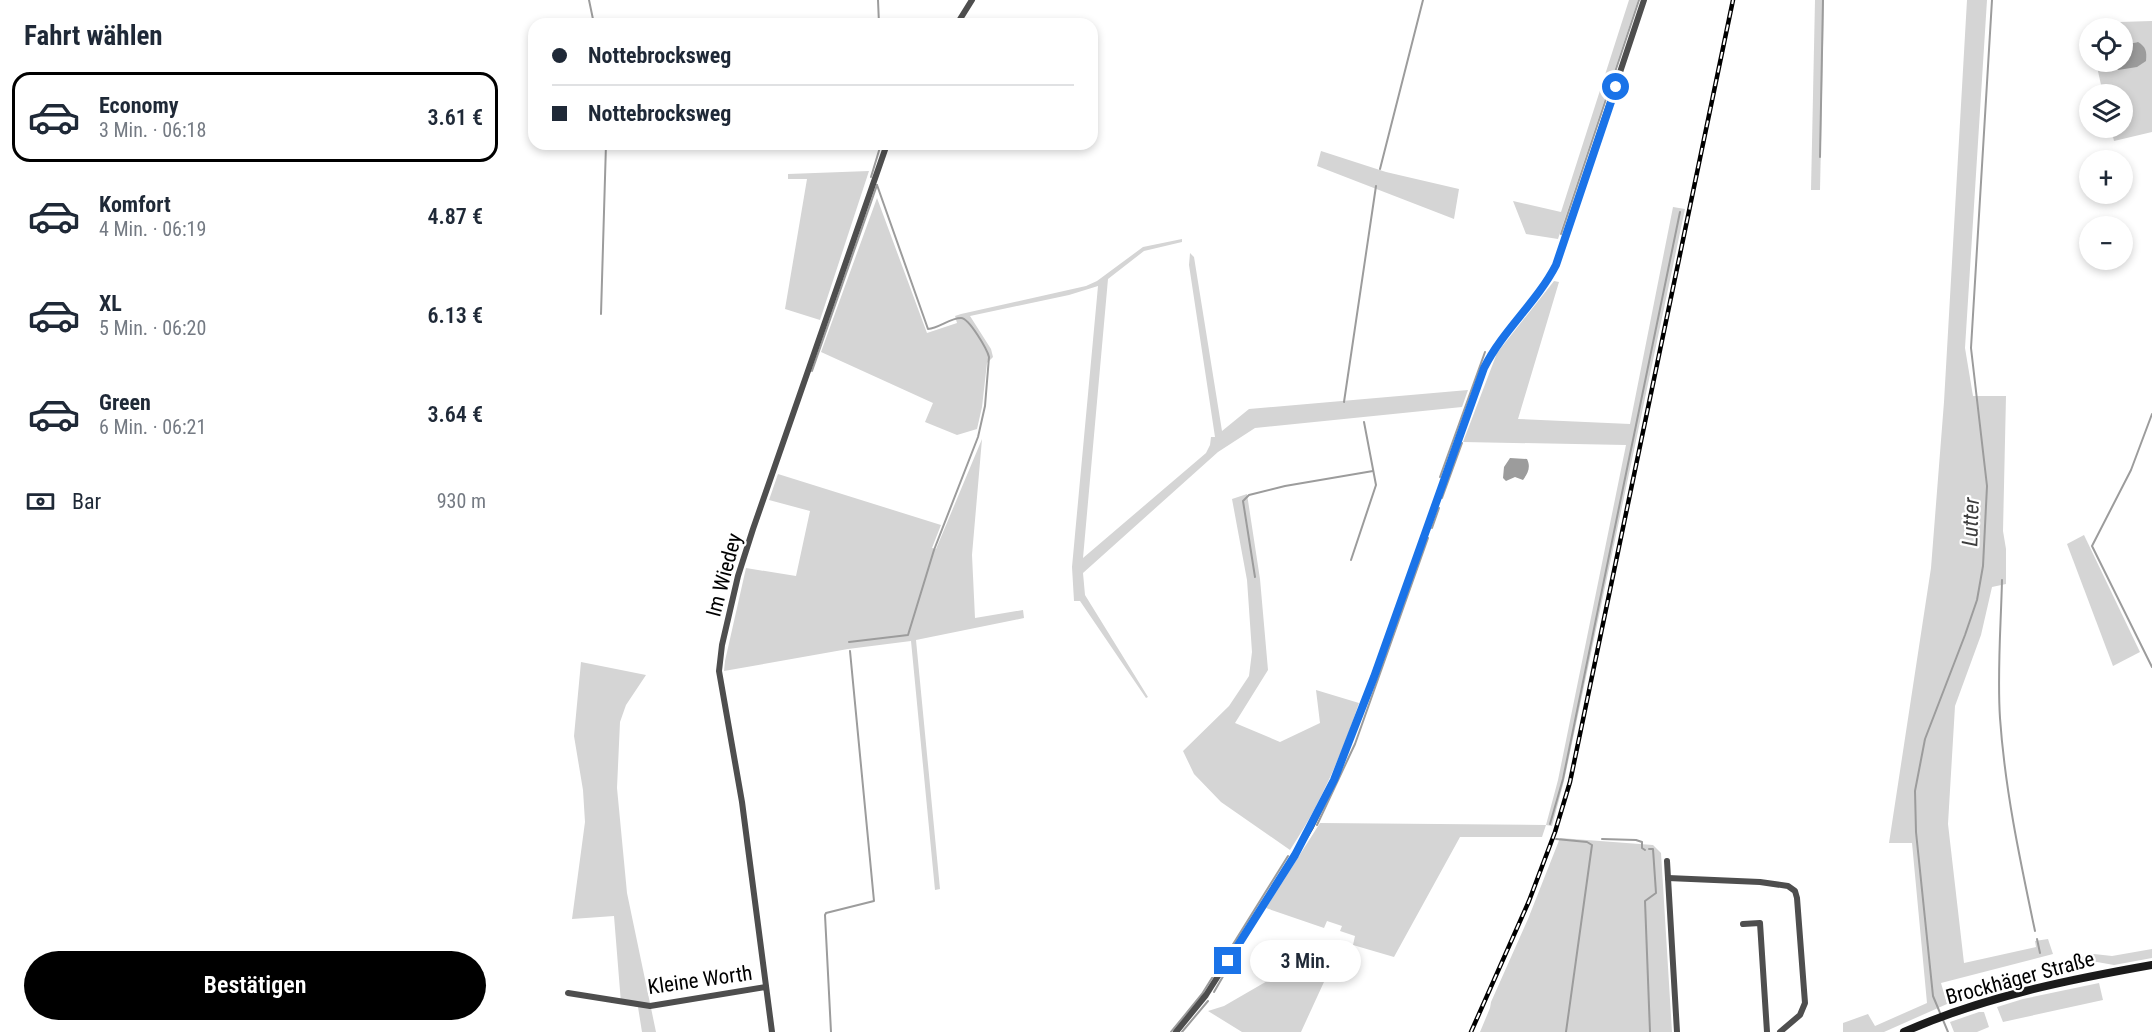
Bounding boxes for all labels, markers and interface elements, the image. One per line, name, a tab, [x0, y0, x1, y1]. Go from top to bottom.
map controls	[2079, 18, 2133, 270]
button: locate	[2079, 18, 2133, 72]
text: Fahrt wählen	[24, 20, 163, 52]
text: Nottebrocksweg	[588, 43, 731, 68]
route start	[1602, 73, 1629, 100]
button: layers	[2079, 84, 2133, 138]
icon: car	[27, 90, 81, 144]
text: Economy	[99, 93, 179, 118]
text: Nottebrocksweg	[588, 101, 731, 126]
text: 3.61 €	[427, 105, 483, 130]
text: 3 Min. · 06:18	[99, 118, 206, 142]
button: +	[2079, 150, 2133, 204]
icon: car	[27, 189, 81, 243]
text: Komfort	[99, 192, 171, 217]
text: 4.87 €	[427, 204, 483, 229]
button: −	[2079, 216, 2133, 270]
text: 4 Min. · 06:19	[99, 217, 206, 241]
icon: car	[27, 288, 81, 342]
text: XL	[99, 291, 122, 316]
text: 6.13 €	[427, 303, 483, 328]
text: 5 Min. · 06:20	[99, 316, 206, 340]
icon: car	[27, 387, 81, 441]
text: Green	[99, 390, 151, 415]
text: 3.64 €	[427, 402, 483, 427]
text: 6 Min. · 06:21	[99, 415, 206, 439]
icon: cash	[24, 485, 57, 518]
text: Bar	[72, 489, 101, 514]
text: 930 m	[437, 489, 486, 513]
water label: Lutter	[1957, 497, 1984, 547]
street label: Im Wiedey	[701, 530, 747, 619]
callout: 3 Min.	[1249, 940, 1360, 982]
route end	[1214, 947, 1241, 974]
street label: Brockhäger Straße	[1943, 947, 2097, 1009]
text: 3 Min.	[1280, 949, 1331, 973]
button: Bestätigen	[24, 951, 486, 1020]
street label: Kleine Worth	[646, 961, 754, 999]

